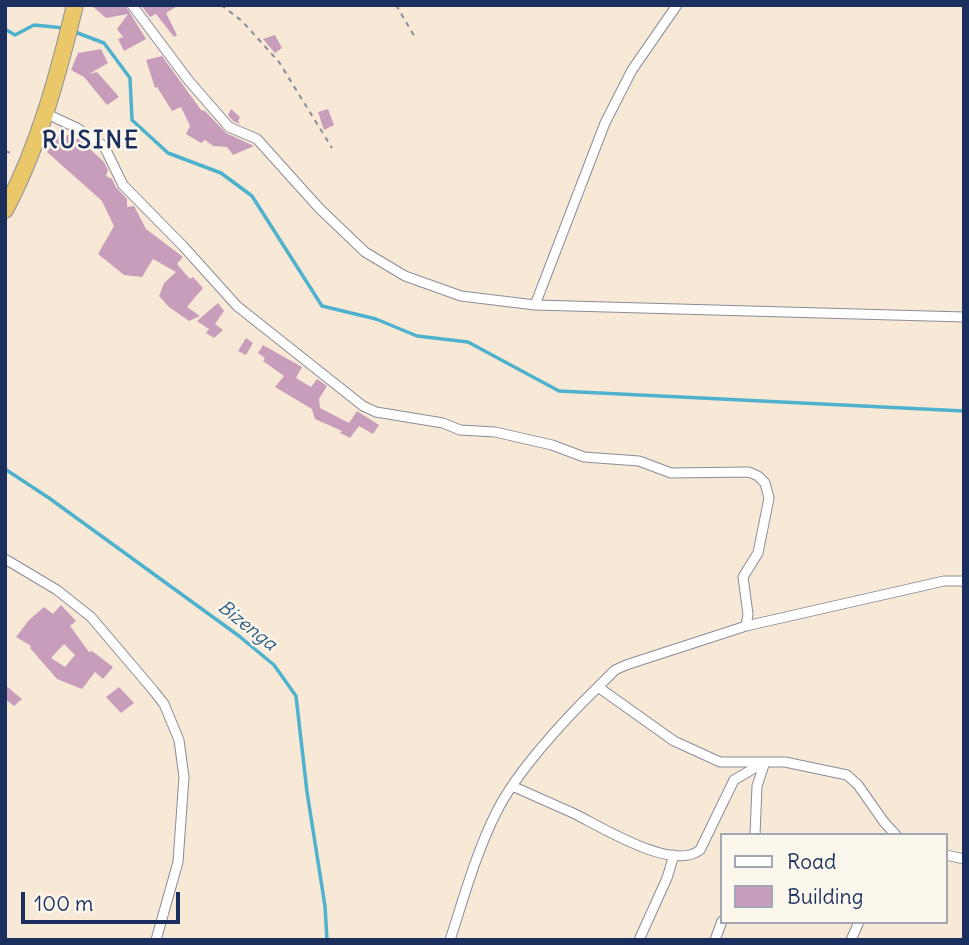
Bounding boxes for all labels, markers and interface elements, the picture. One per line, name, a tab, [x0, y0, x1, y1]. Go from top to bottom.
district label: RUSINE	[43, 127, 139, 155]
water label: Bizenga	[213, 596, 281, 656]
legend	[720, 833, 948, 924]
text: Road	[787, 848, 836, 875]
scale bar	[24, 878, 184, 922]
text: Building	[787, 883, 863, 910]
text: 100 m	[34, 890, 93, 917]

